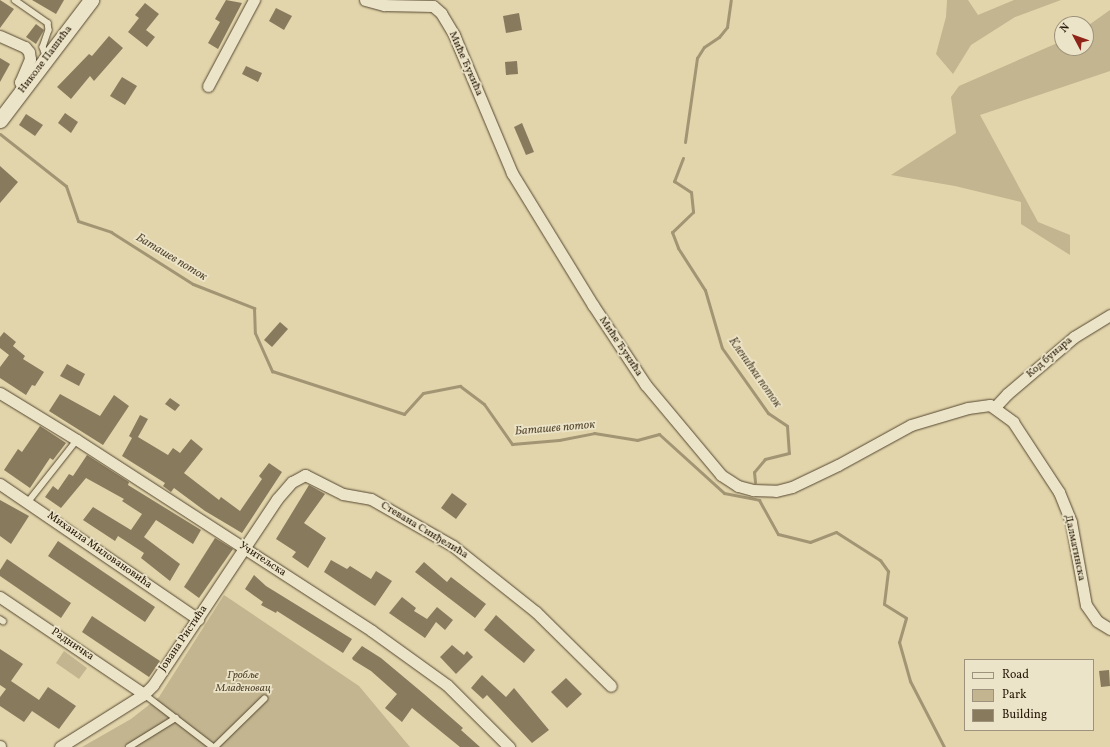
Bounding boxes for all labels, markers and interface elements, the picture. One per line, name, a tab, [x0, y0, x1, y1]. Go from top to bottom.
north arrow	[1054, 16, 1094, 56]
text: N	[1057, 21, 1074, 36]
street label: Николе Пашића	[16, 23, 76, 97]
street label: Миће Ђукића	[445, 30, 485, 98]
water label: Баташев поток	[133, 231, 209, 285]
street label: Миће Ђукића	[595, 314, 645, 380]
street label: Код бунара	[1024, 334, 1076, 382]
water label: Кленићки поток	[724, 335, 784, 411]
water label: Баташев поток	[515, 418, 595, 440]
street label: Стевана Синђелића	[378, 500, 470, 562]
street label: Михаила Миловановића	[44, 510, 154, 592]
street label: Далматинска	[1061, 514, 1087, 582]
street label: Учитељска	[236, 540, 288, 580]
street label: Јована Ристића	[157, 603, 211, 675]
street label: Радничка	[48, 626, 96, 664]
legend	[964, 659, 1094, 731]
text: Road	[1002, 667, 1029, 683]
park label: Гробље Младеновац	[215, 670, 271, 696]
text: Park	[1002, 687, 1027, 703]
text: Building	[1002, 707, 1047, 723]

